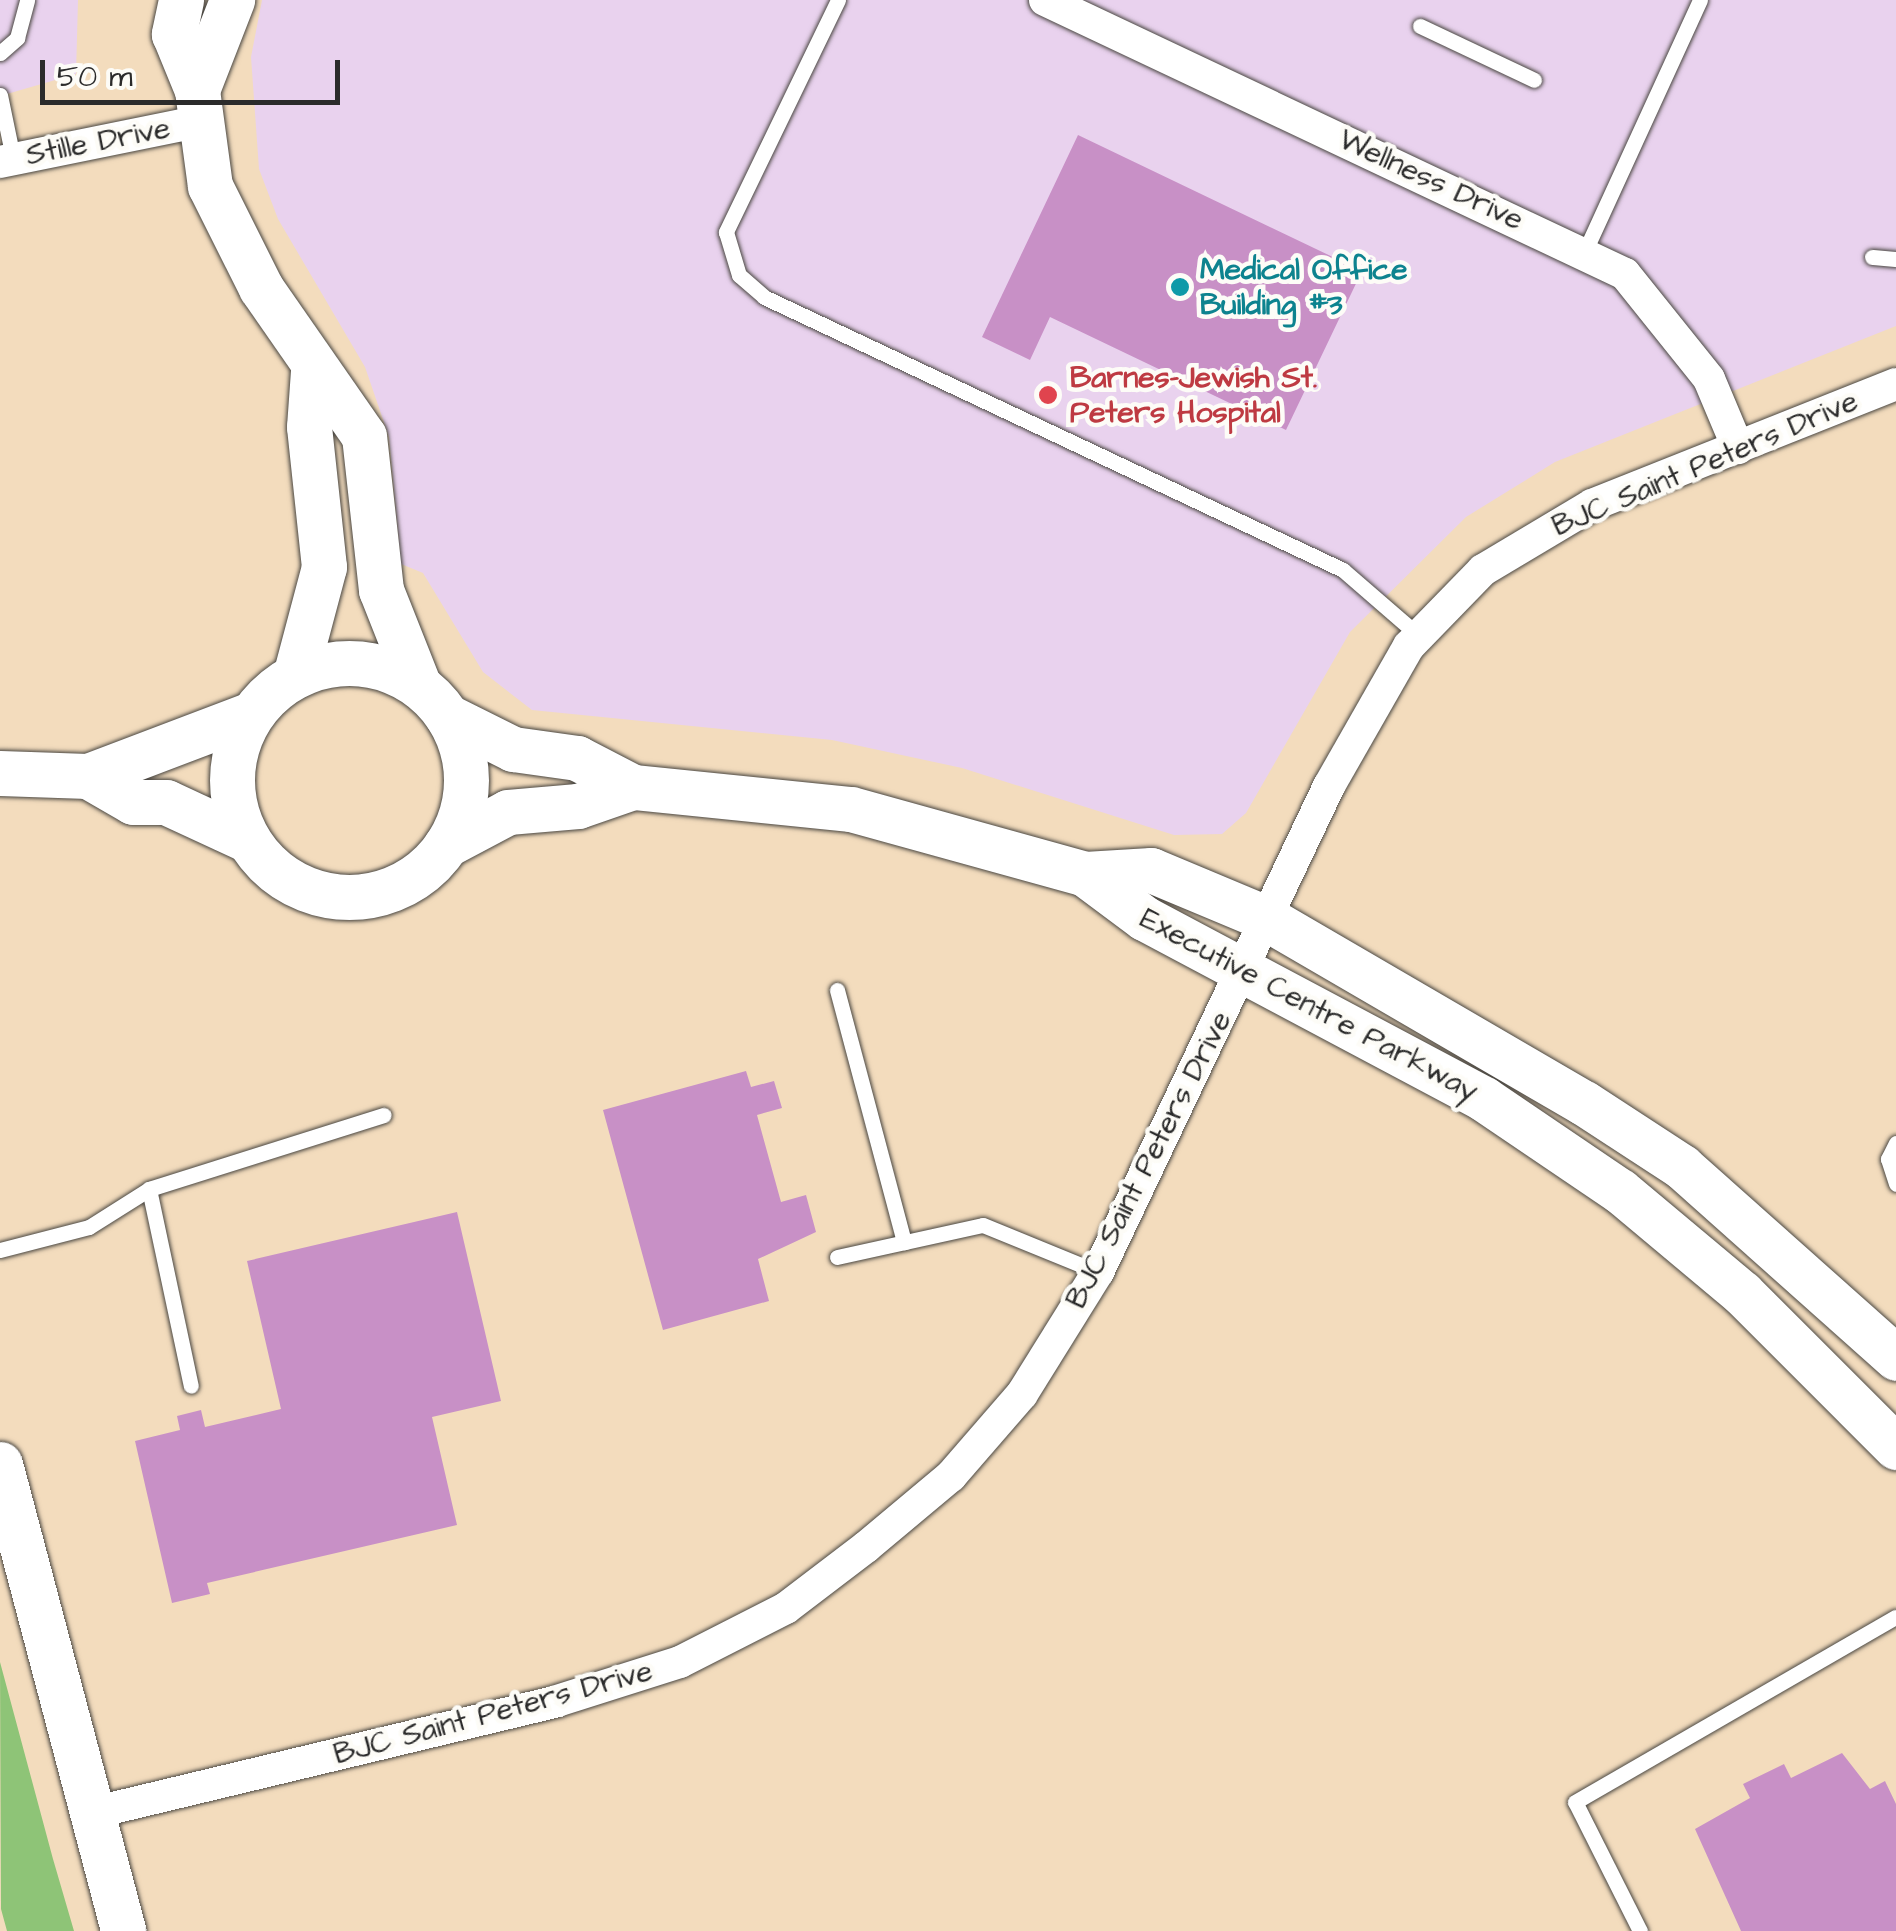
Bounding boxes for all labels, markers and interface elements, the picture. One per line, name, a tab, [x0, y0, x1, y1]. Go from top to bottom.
scale bar	[45, 40, 345, 102]
text: 50 m	[57, 56, 133, 98]
street label: Stille Drive	[23, 110, 173, 174]
street label: Wellness Drive	[1333, 122, 1529, 238]
place label: Medical Office Building #3	[1200, 252, 1407, 322]
marker: Medical Office Building #3	[1169, 276, 1191, 298]
place label: Barnes-Jewish St. Peters Hospital	[1070, 360, 1317, 430]
marker: Barnes-Jewish St. Peters Hospital	[1035, 382, 1061, 408]
street label: BJC Saint Peters Drive	[1547, 383, 1863, 545]
street label: Executive Centre Parkway	[1134, 900, 1484, 1110]
street label: BJC Saint Peters Drive	[1058, 1006, 1240, 1314]
street label: BJC Saint Peters Drive	[330, 1653, 656, 1773]

